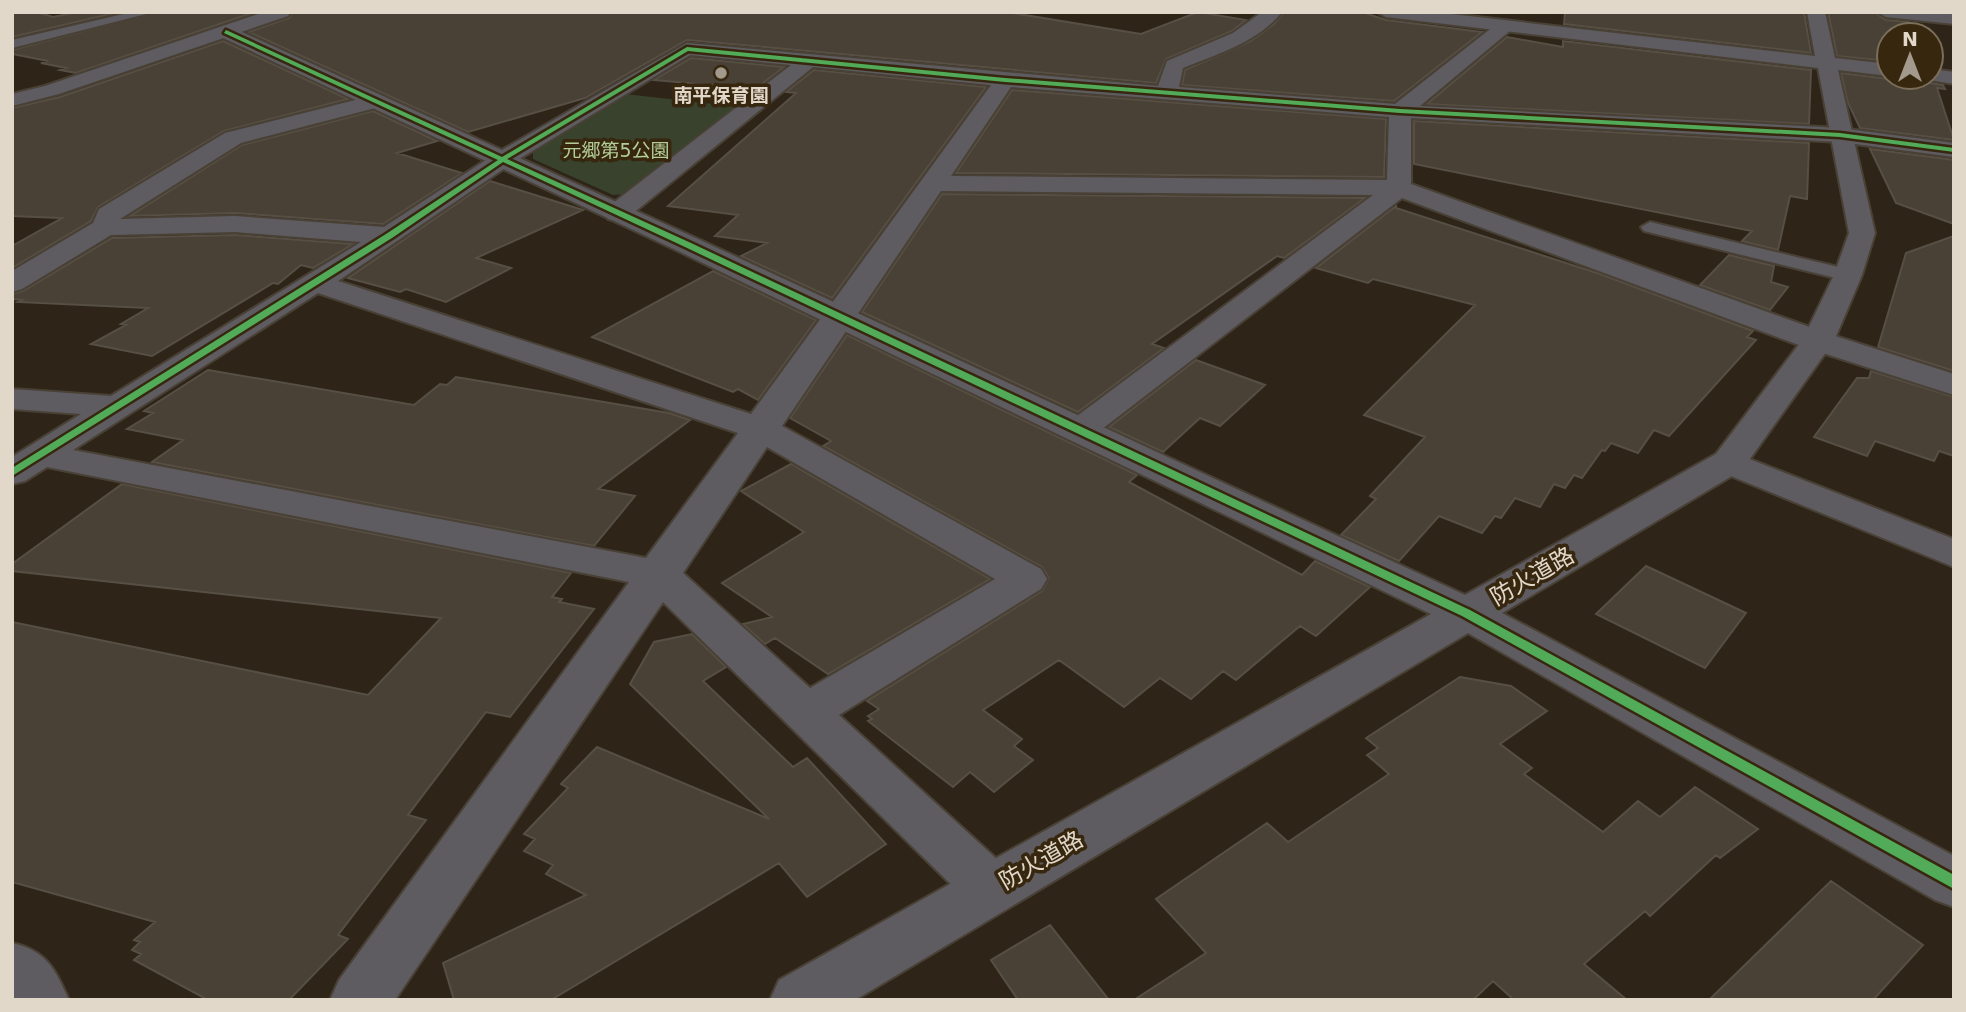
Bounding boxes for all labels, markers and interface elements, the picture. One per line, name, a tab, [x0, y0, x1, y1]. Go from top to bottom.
north arrow	[1875, 21, 1945, 91]
text: N	[1902, 28, 1918, 50]
marker: 南平保育園	[713, 65, 729, 81]
place label: 南平保育園	[673, 84, 769, 106]
park label: 元郷第5公園	[562, 139, 670, 161]
street label: 防火道路	[1486, 542, 1578, 610]
street label: 防火道路	[995, 826, 1087, 894]

